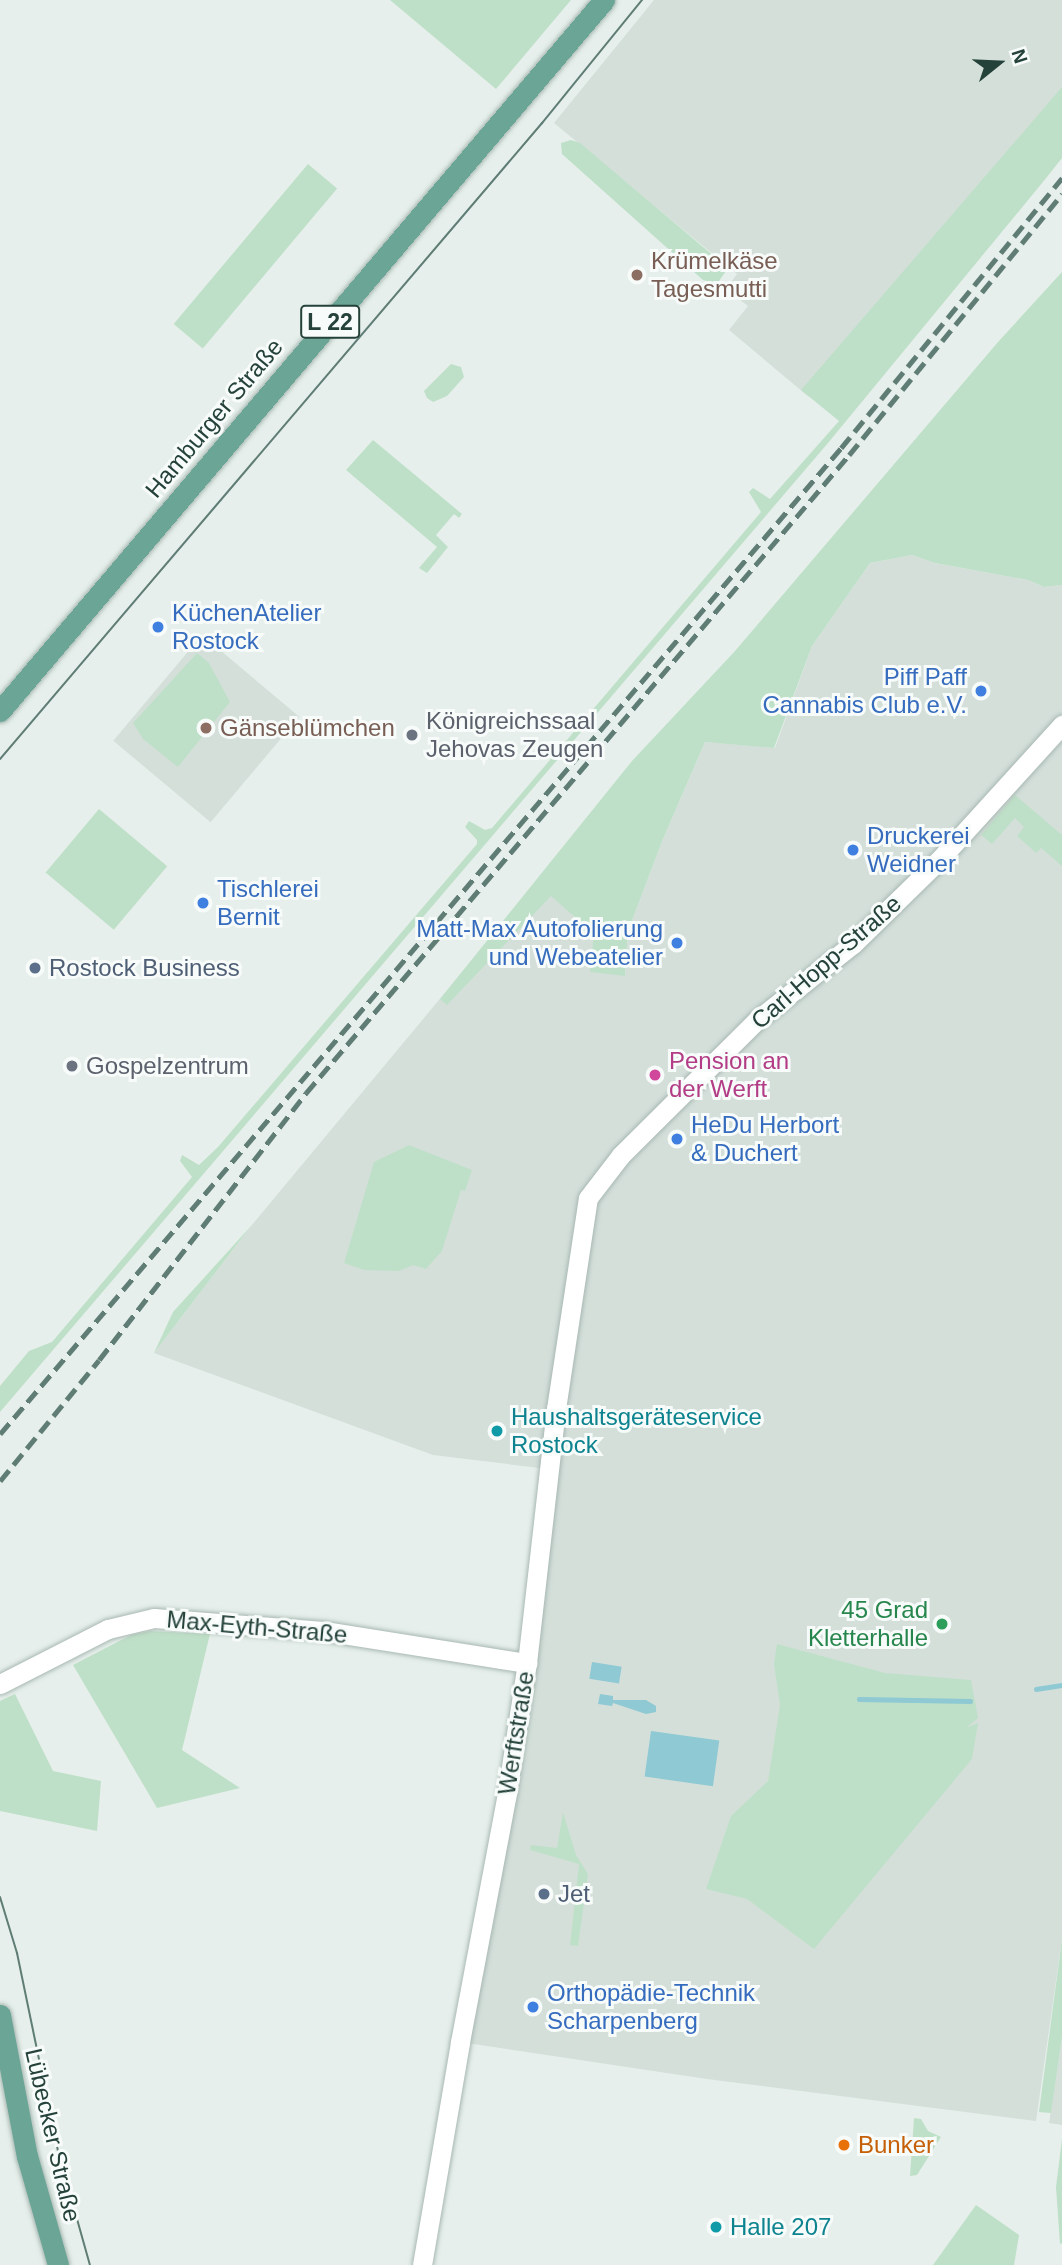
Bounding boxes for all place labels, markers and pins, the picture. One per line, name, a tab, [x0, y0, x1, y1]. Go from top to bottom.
place label: Krümelkäse Tagesmutti	[651, 247, 778, 303]
marker: Krümelkäse Tagesmutti	[629, 267, 645, 283]
place label: KüchenAtelier Rostock	[172, 599, 321, 655]
marker: KüchenAtelier Rostock	[150, 619, 166, 635]
place label: Piff Paff Cannabis Club e.V.	[762, 663, 967, 719]
marker: Piff Paff Cannabis Club e.V.	[973, 683, 989, 699]
place label: Königreichssaal Jehovas Zeugen	[426, 707, 603, 763]
place label: Gänseblümchen	[220, 714, 395, 742]
marker: Gänseblümchen	[198, 720, 214, 736]
marker: Königreichssaal Jehovas Zeugen	[404, 727, 420, 743]
place label: Druckerei Weidner	[867, 822, 970, 878]
marker: Druckerei Weidner	[845, 842, 861, 858]
place label: Tischlerei Bernit	[217, 875, 319, 931]
marker: Tischlerei Bernit	[195, 895, 211, 911]
place label: Matt-Max Autofolierung und Webeatelier	[415, 915, 663, 971]
marker: Matt-Max Autofolierung und Webeatelier	[669, 935, 685, 951]
place label: Rostock Business	[49, 954, 240, 982]
marker: Rostock Business	[27, 960, 43, 976]
place label: Pension an der Werft	[669, 1047, 789, 1103]
place label: Gospelzentrum	[86, 1052, 249, 1080]
marker: Gospelzentrum	[64, 1058, 80, 1074]
marker: Pension an der Werft	[647, 1067, 663, 1083]
place label: HeDu Herbort & Duchert	[691, 1111, 839, 1167]
marker: HeDu Herbort & Duchert	[669, 1131, 685, 1147]
place label: Haushaltsgeräteservice Rostock	[511, 1403, 762, 1459]
marker: Haushaltsgeräteservice Rostock	[489, 1423, 505, 1439]
place label: 45 Grad Kletterhalle	[808, 1596, 928, 1652]
marker: 45 Grad Kletterhalle	[934, 1616, 950, 1632]
place label: Jet	[558, 1880, 590, 1908]
marker: Jet	[536, 1886, 552, 1902]
place label: Orthopädie-Technik Scharpenberg	[547, 1979, 755, 2035]
marker: Orthopädie-Technik Scharpenberg	[525, 1999, 541, 2015]
place label: Bunker	[858, 2131, 934, 2159]
marker: Bunker	[836, 2137, 852, 2153]
place label: Halle 207	[730, 2213, 831, 2241]
marker: Halle 207	[708, 2219, 724, 2235]

